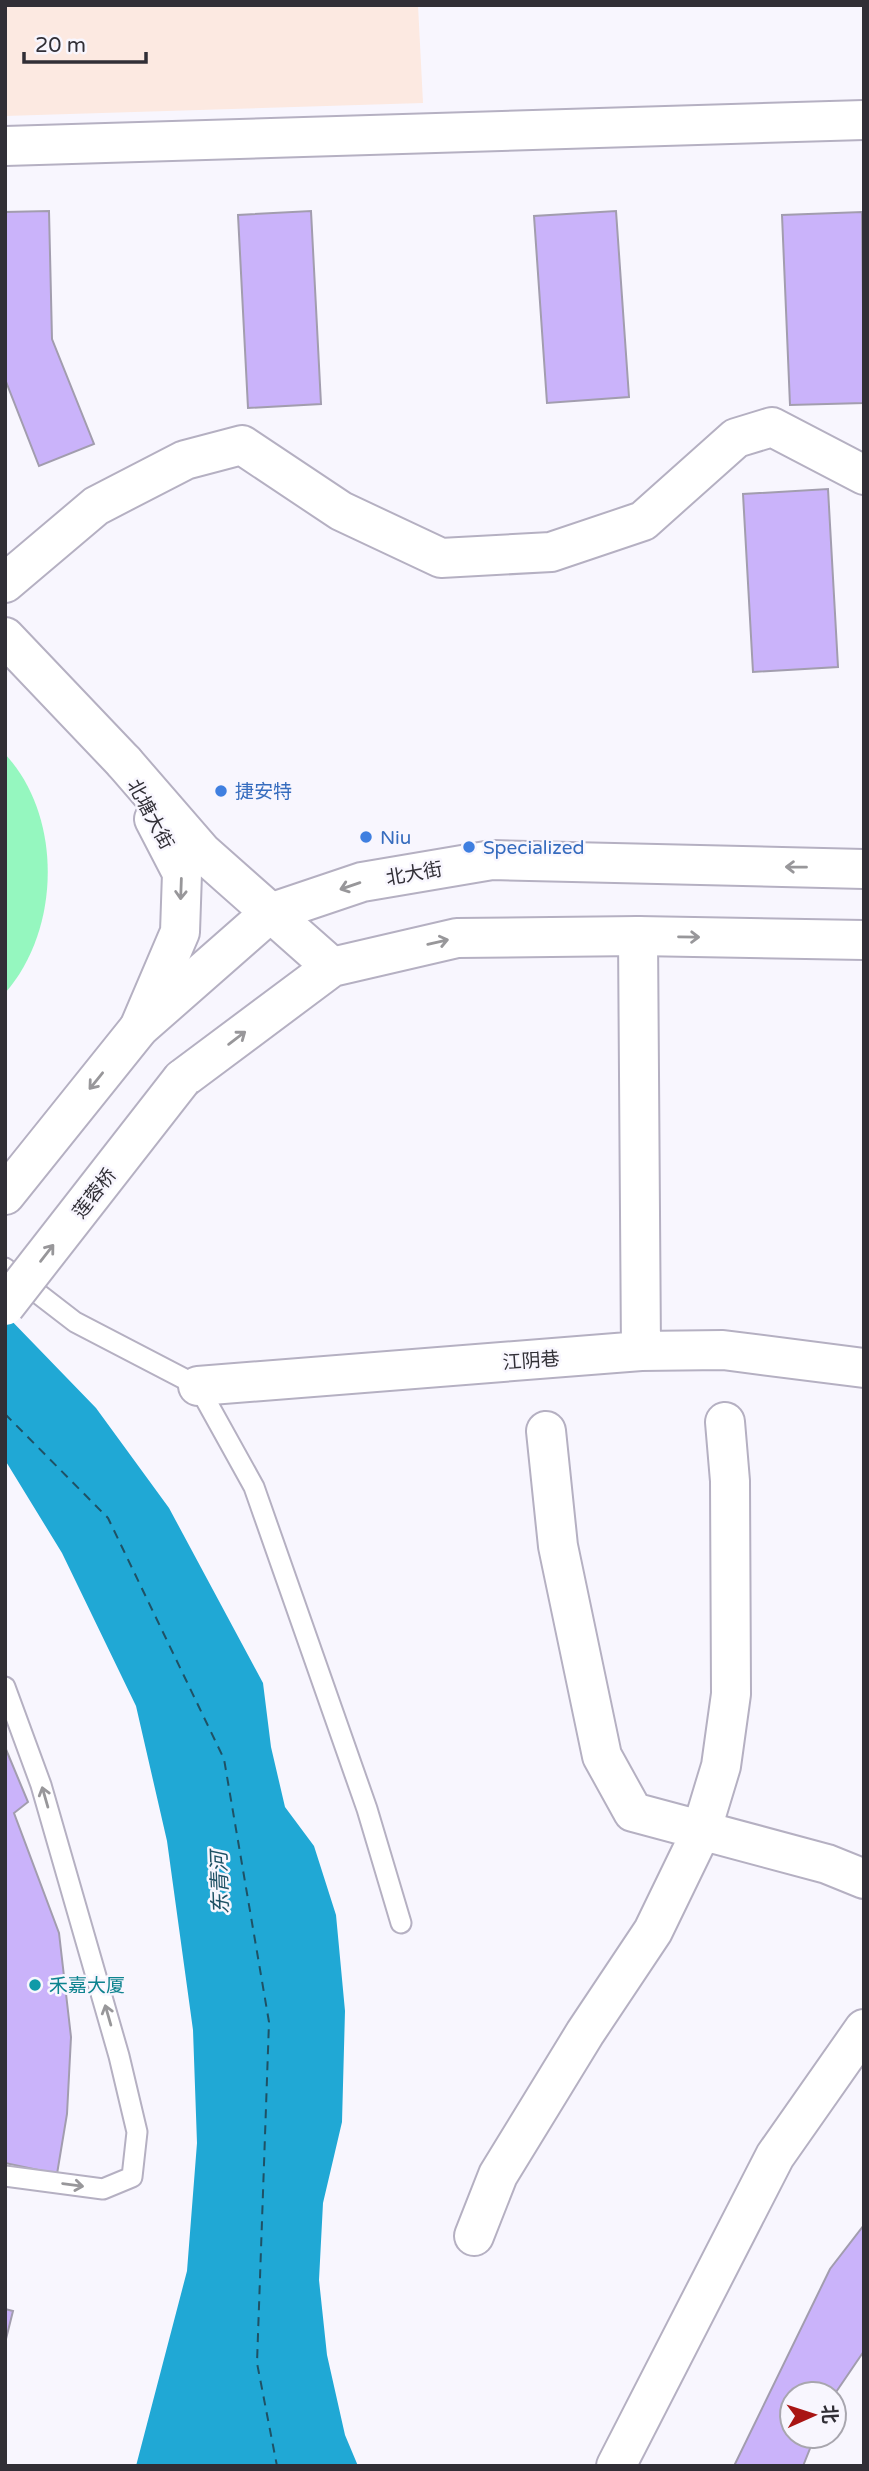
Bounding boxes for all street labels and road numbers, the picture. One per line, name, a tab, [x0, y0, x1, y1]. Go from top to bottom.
street label: 北塘大街	[123, 776, 178, 853]
street label: 北大街	[384, 858, 444, 890]
street label: 莲蓉桥	[69, 1164, 121, 1223]
street label: 江阴巷	[502, 1348, 560, 1374]

